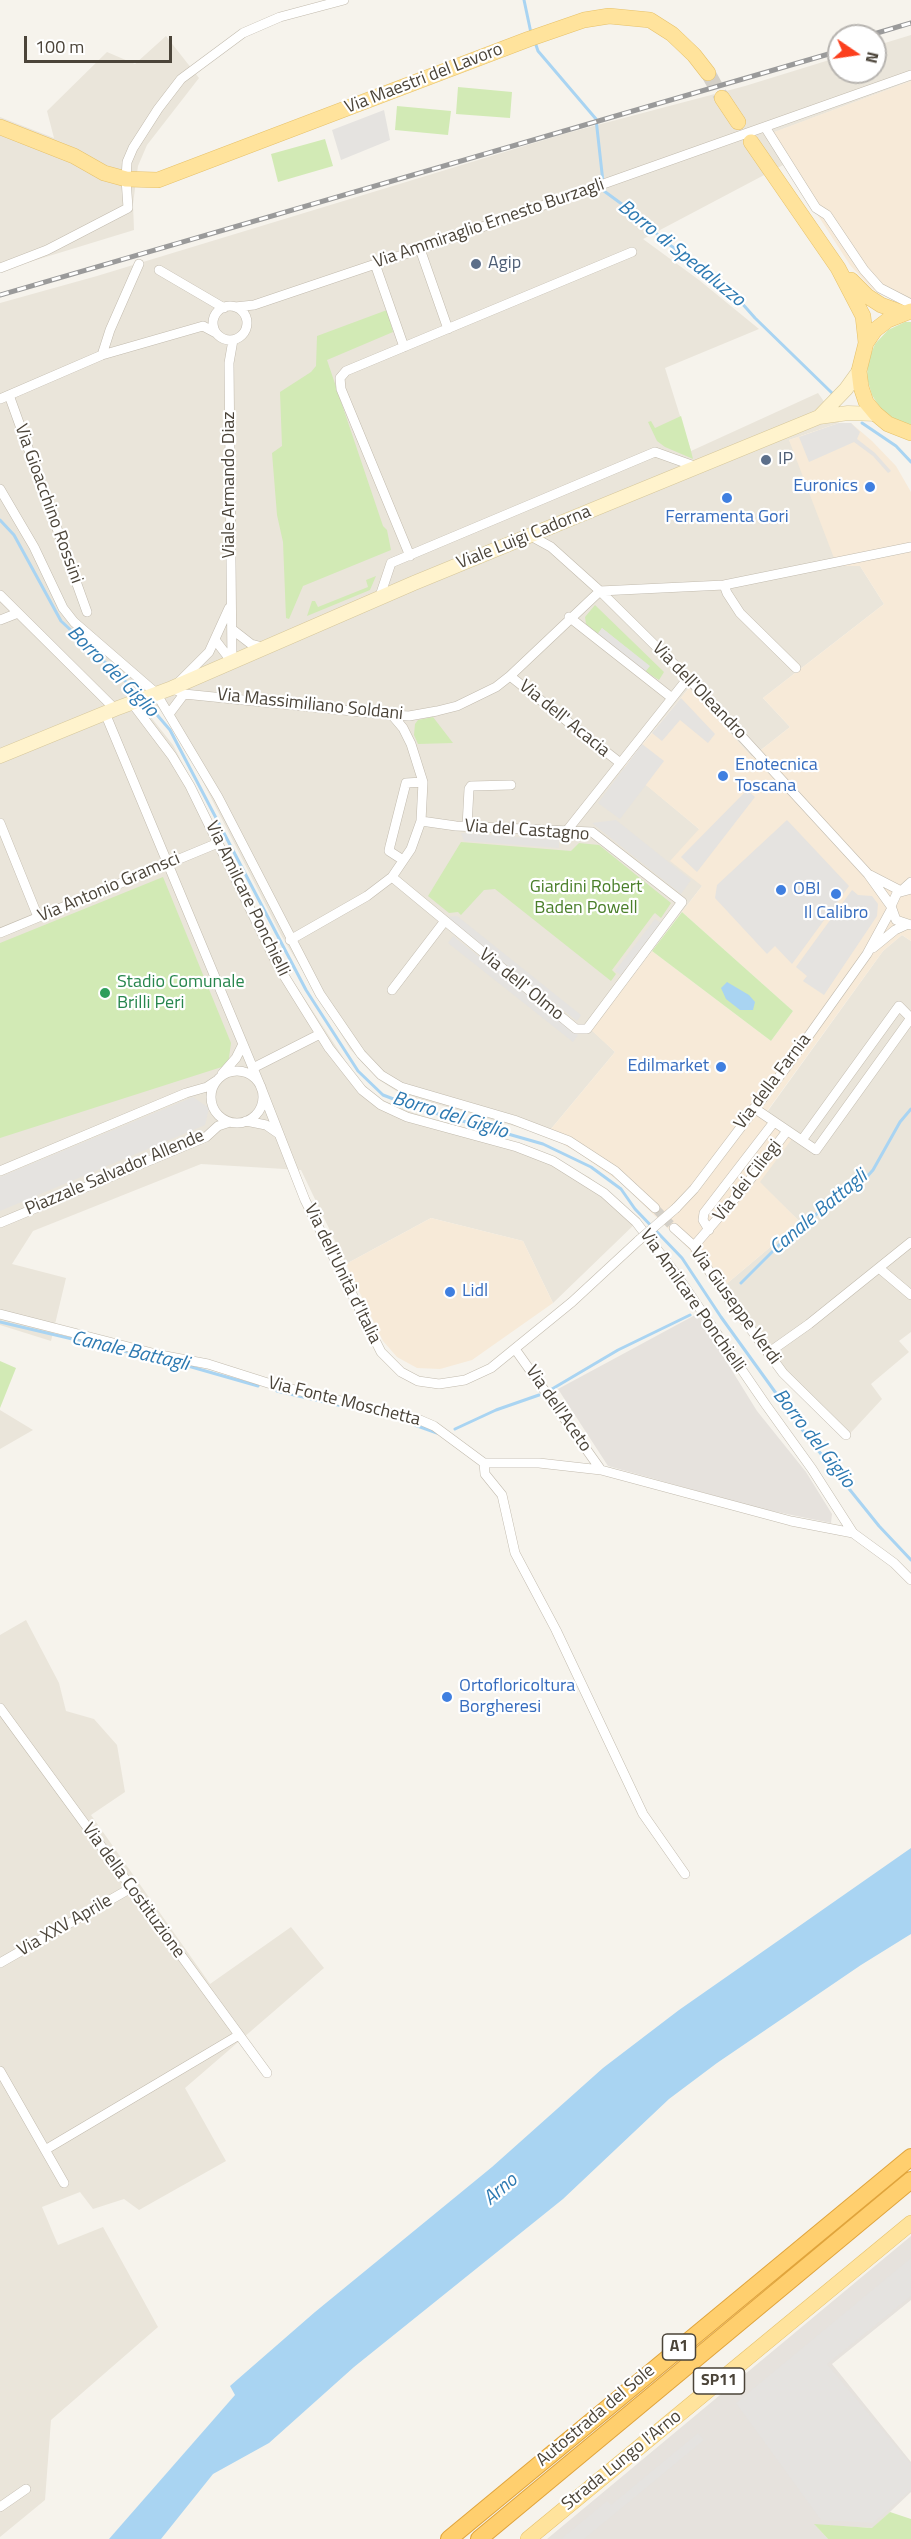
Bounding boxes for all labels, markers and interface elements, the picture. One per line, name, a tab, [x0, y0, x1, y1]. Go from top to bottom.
scale bar	[27, 24, 176, 62]
north arrow	[827, 24, 887, 84]
text: 100 m	[35, 33, 84, 60]
street label: Via Maestri del Lavoro	[342, 39, 506, 119]
text: N	[860, 49, 886, 66]
street label: Via Ammiraglio Ernesto Burzagli	[371, 174, 607, 274]
water label: Borro di Spedaluzzo	[613, 195, 749, 313]
place label: Agip	[488, 253, 521, 275]
marker: Agip	[469, 257, 483, 271]
street label: Viale Armando Diaz	[219, 411, 241, 559]
street label: Via Gioacchino Rossini	[9, 421, 87, 587]
place label: IP	[778, 449, 793, 471]
marker: IP	[759, 453, 773, 467]
place label: Euronics	[793, 476, 858, 498]
marker: Euronics	[863, 480, 877, 494]
marker: Ferramenta Gori	[720, 491, 734, 505]
street label: Viale Luigi Cadorna	[454, 501, 594, 575]
place label: Ferramenta Gori	[665, 507, 789, 529]
water label: Borro del Giglio	[61, 621, 163, 723]
street label: Via dell'Oleandro	[647, 638, 751, 744]
street label: Via dell' Acacia	[514, 676, 614, 762]
street label: Via Massimiliano Soldani	[216, 684, 404, 726]
place label: Enotecnica Toscana	[735, 755, 818, 798]
marker: Enotecnica Toscana	[716, 769, 730, 783]
street label: Via del Castagno	[464, 816, 590, 846]
street label: Via Amilcare Ponchielli	[200, 818, 294, 980]
street label: Via Antonio Gramsci	[35, 848, 183, 928]
park label: Giardini Robert Baden Powell	[530, 877, 642, 920]
place label: OBI	[793, 879, 820, 901]
marker: OBI	[774, 883, 788, 897]
marker: Il Calibro	[829, 887, 843, 901]
place label: Il Calibro	[804, 903, 868, 925]
street label: Via dell' Olmo	[474, 944, 568, 1026]
place label: Stadio Comunale Brilli Peri	[117, 972, 245, 1014]
marker: Stadio Comunale Brilli Peri	[98, 986, 112, 1000]
street label: Via della Farnia	[730, 1030, 816, 1134]
place label: Edilmarket	[628, 1056, 709, 1078]
marker: Edilmarket	[714, 1060, 728, 1074]
water label: Borro del Giglio	[389, 1087, 511, 1145]
street label: Piazzale Salvador Allende	[22, 1125, 208, 1221]
street label: Via dei Ciliegi	[709, 1136, 787, 1226]
water label: Canale Battagli	[765, 1165, 873, 1261]
street label: Via dell'Unità d'Italia	[299, 1201, 385, 1347]
street label: Via Amilcare Ponchielli	[634, 1225, 750, 1377]
street label: Via Giuseppe Verdi	[685, 1243, 785, 1369]
place label: Lidl	[462, 1281, 488, 1303]
marker: Lidl	[443, 1285, 457, 1299]
water label: Canale Battagli	[69, 1327, 191, 1377]
street label: Via dell'Aceto	[520, 1362, 596, 1456]
street label: Via Fonte Moschetta	[266, 1373, 422, 1431]
water label: Borro del Giglio	[767, 1385, 859, 1493]
place label: Ortofloricoltura Borgheresi	[459, 1676, 575, 1718]
marker: Ortofloricoltura Borgheresi	[440, 1690, 454, 1704]
street label: Via della Costituzione	[77, 1819, 189, 1963]
street label: Via XXV Aprile	[14, 1890, 116, 1962]
water label: Arno	[479, 2169, 523, 2211]
road number: A1	[662, 2334, 696, 2360]
street label: Autostrada del Sole	[532, 2360, 660, 2472]
road number: SP11	[694, 2368, 744, 2394]
street label: Strada Lungo l'Arno	[558, 2406, 686, 2516]

